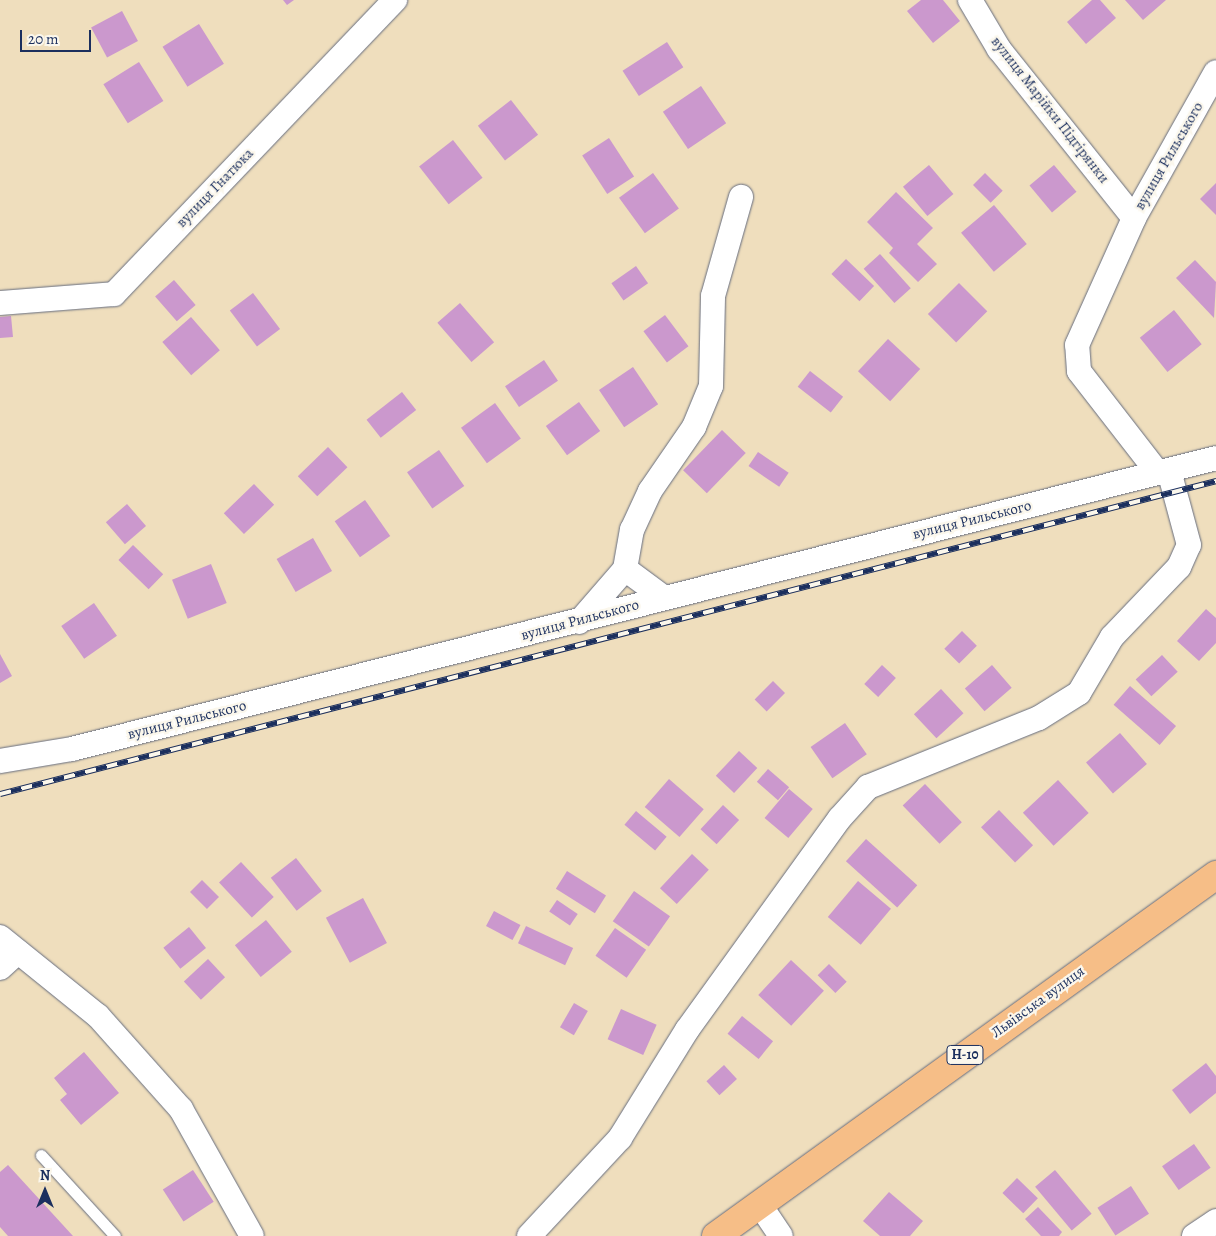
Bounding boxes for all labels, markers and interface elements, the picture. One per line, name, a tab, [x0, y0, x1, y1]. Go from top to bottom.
scale bar	[22, 20, 94, 52]
text: 20 m	[28, 29, 59, 49]
street label: вулиця Марійки Підгірянки	[987, 33, 1113, 187]
street label: вулиця Рильського	[1131, 99, 1207, 213]
street label: вулиця Гнатюка	[173, 145, 257, 231]
street label: вулиця Рильського	[911, 497, 1033, 543]
street label: вулиця Рильського	[519, 596, 641, 644]
street label: вулиця Рильського	[126, 697, 248, 743]
street label: Львівська вулиця	[988, 962, 1088, 1042]
road number: Н-10	[946, 1044, 984, 1066]
north arrow	[20, 1166, 70, 1216]
text: N	[40, 1166, 50, 1185]

